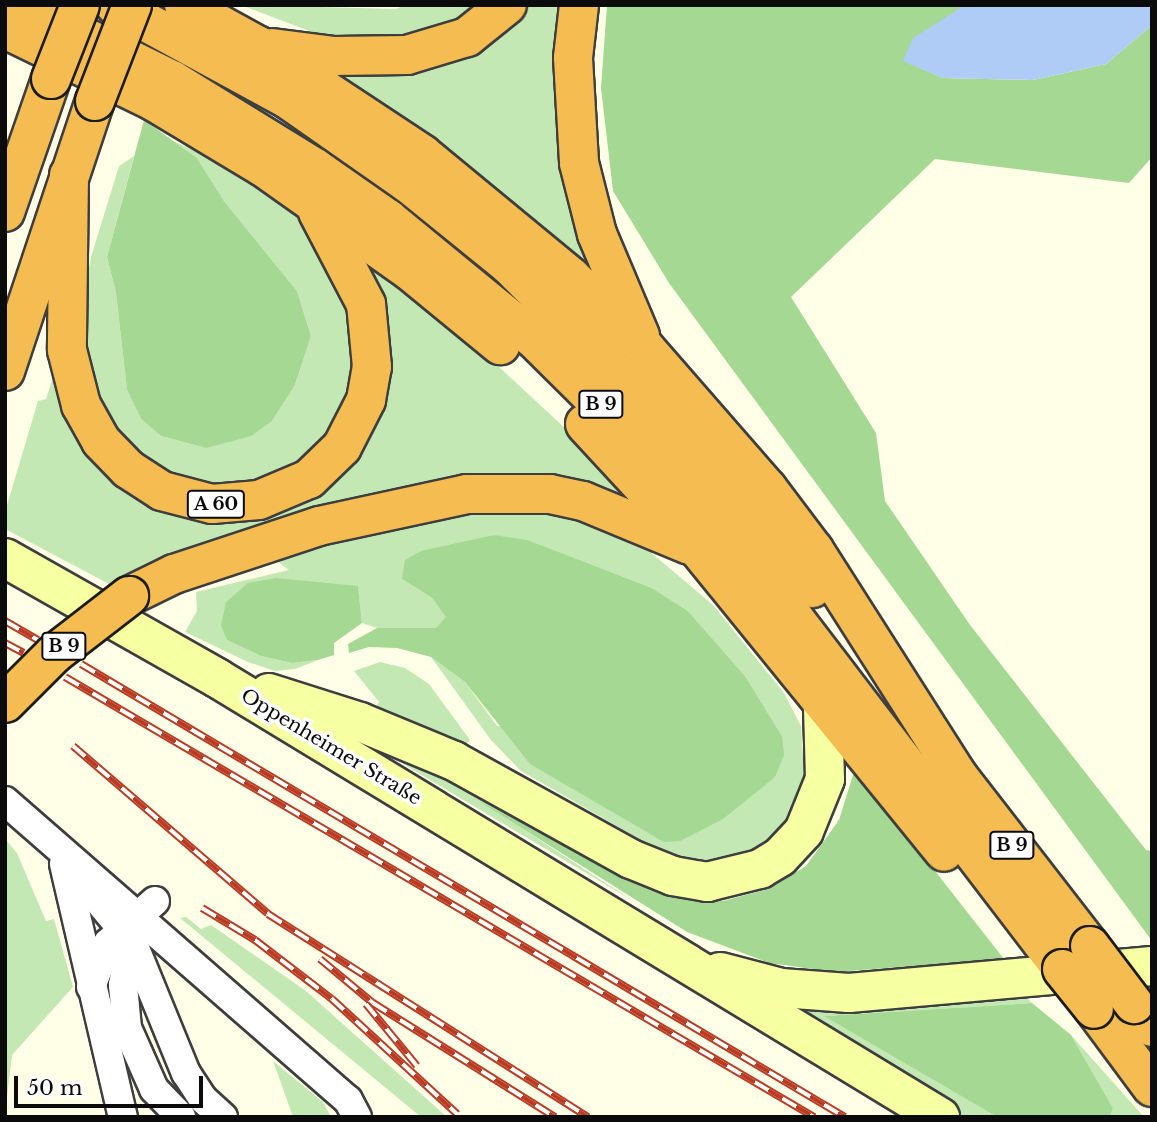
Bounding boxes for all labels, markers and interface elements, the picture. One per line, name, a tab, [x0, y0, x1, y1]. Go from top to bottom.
road number: B 9	[578, 390, 624, 418]
road number: A 60	[186, 490, 246, 518]
road number: B 9	[41, 632, 87, 660]
street label: Oppenheimer Straße	[237, 684, 425, 810]
road number: B 9	[989, 830, 1035, 860]
scale bar	[18, 1062, 206, 1106]
text: 50 m	[27, 1075, 82, 1101]

